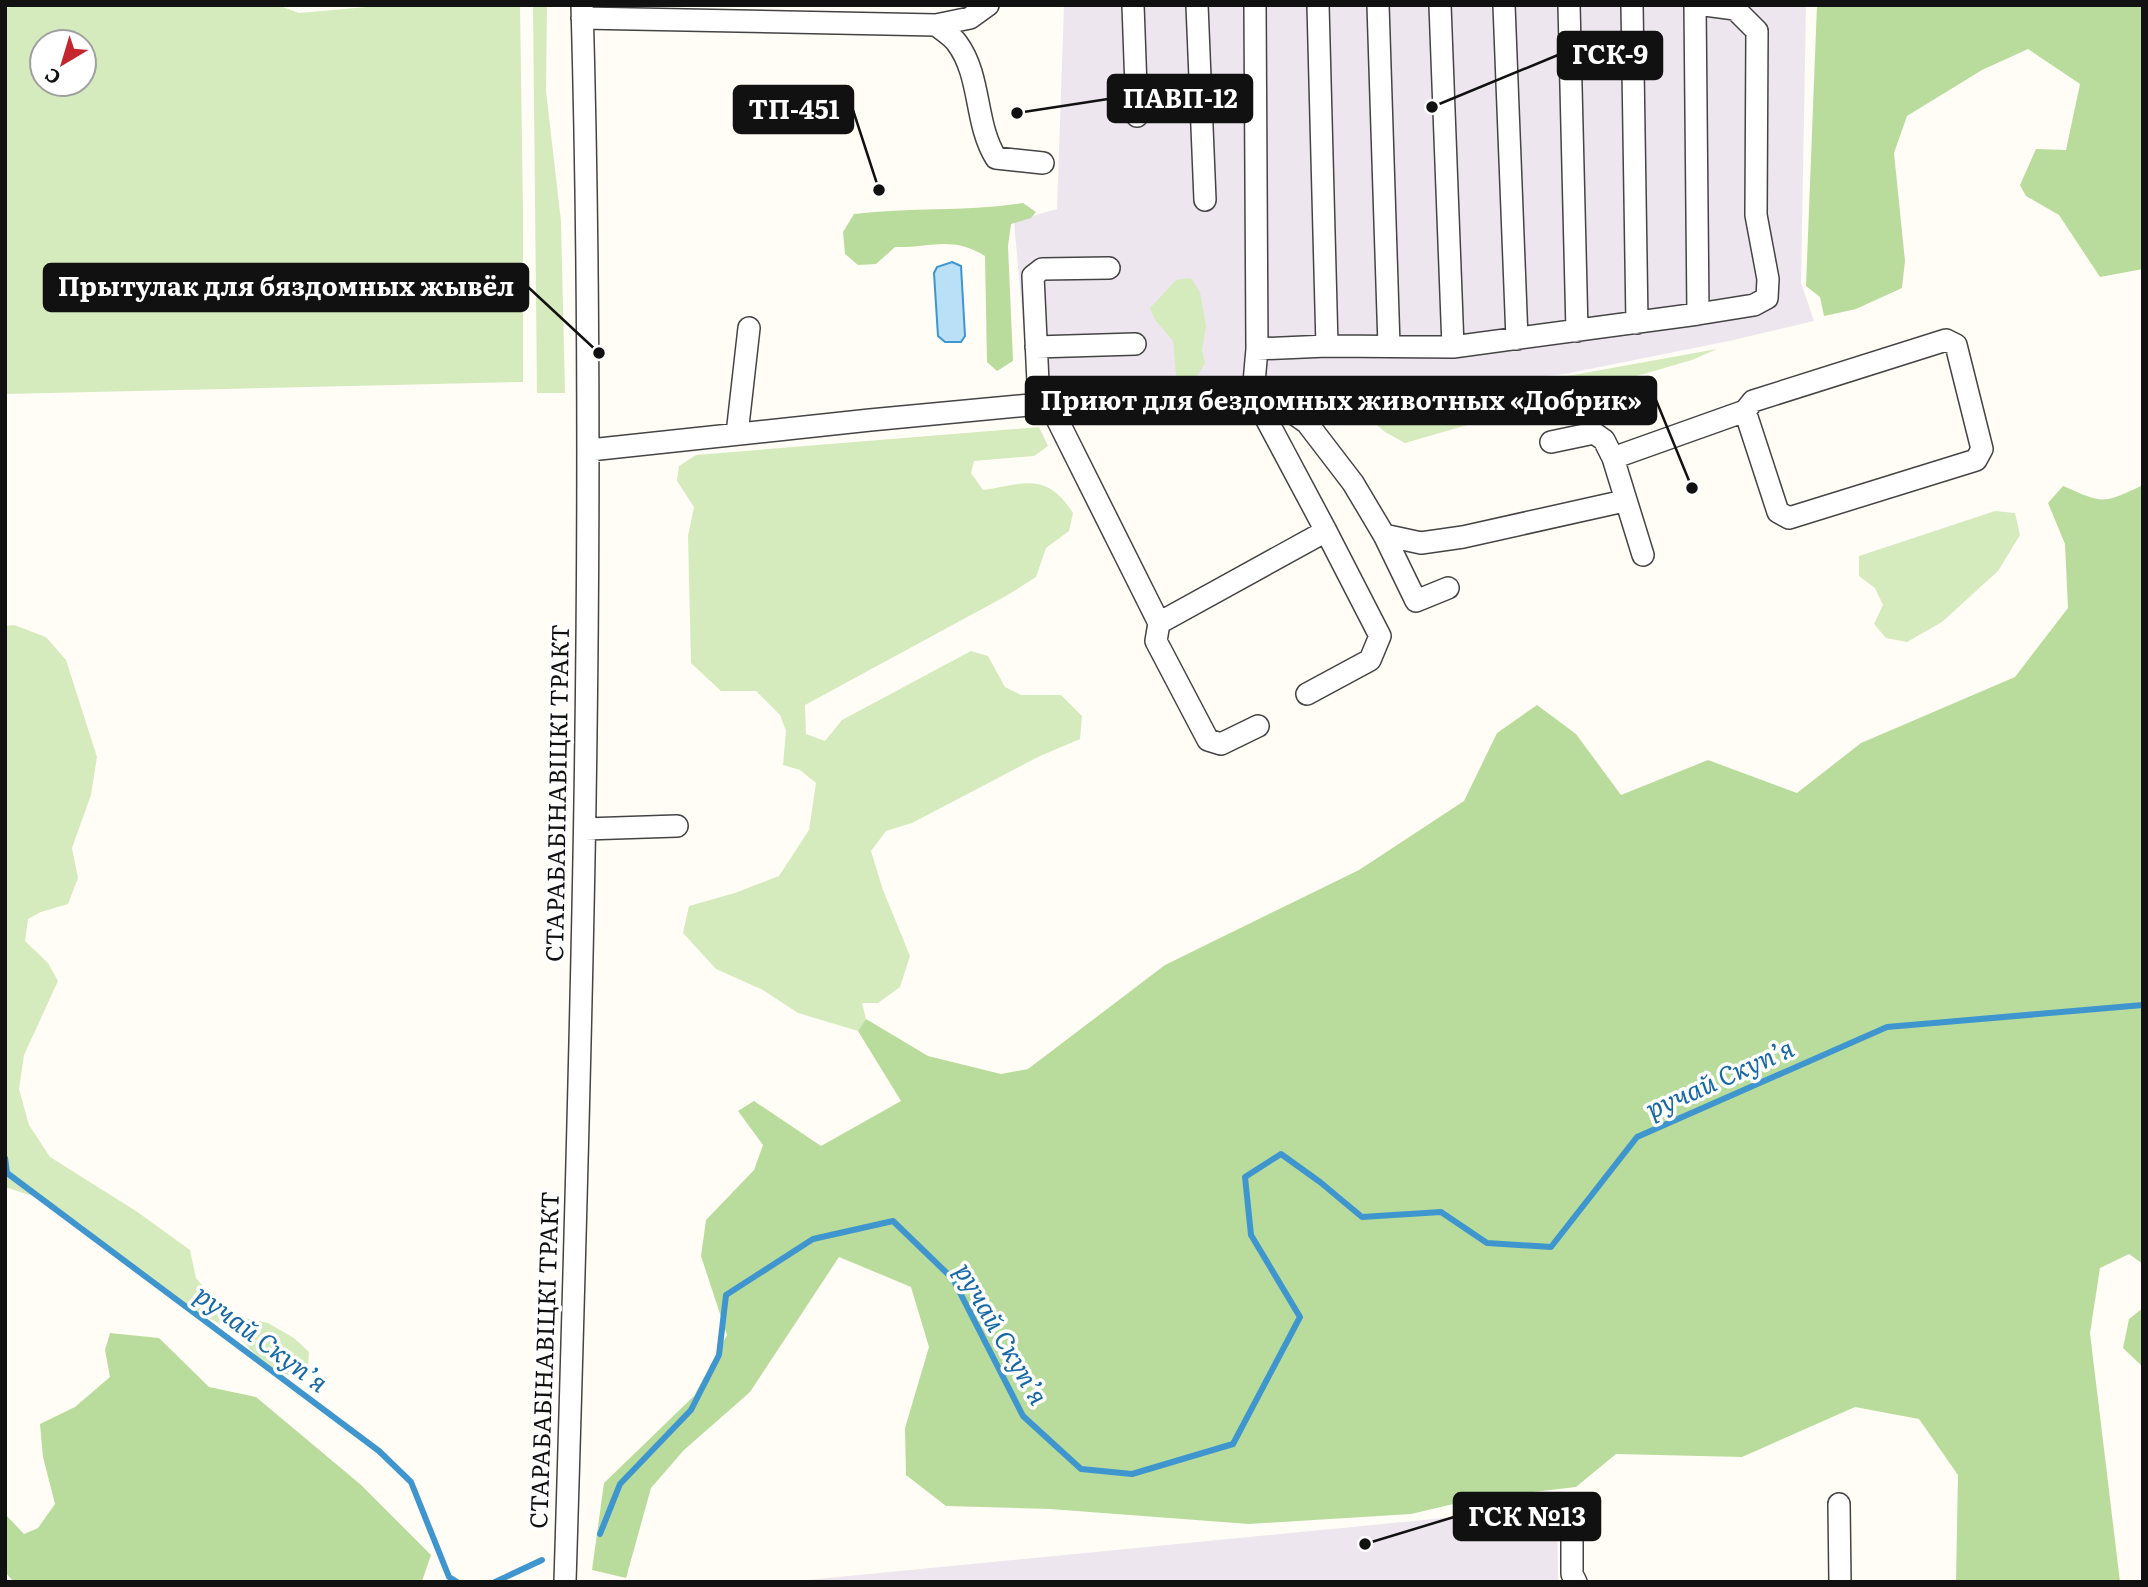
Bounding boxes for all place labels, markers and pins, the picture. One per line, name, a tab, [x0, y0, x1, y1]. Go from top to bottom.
callout: ГСК-9	[1558, 32, 1662, 79]
callout: ПАВП-12	[1108, 75, 1252, 122]
callout: ТП-451	[734, 86, 853, 133]
callout: Прытулак для бяздомных жывёл	[44, 264, 528, 311]
callout: Приют для бездомных животных «Добрик»	[1026, 377, 1656, 424]
callout: ГСК №13	[1454, 1493, 1600, 1540]

